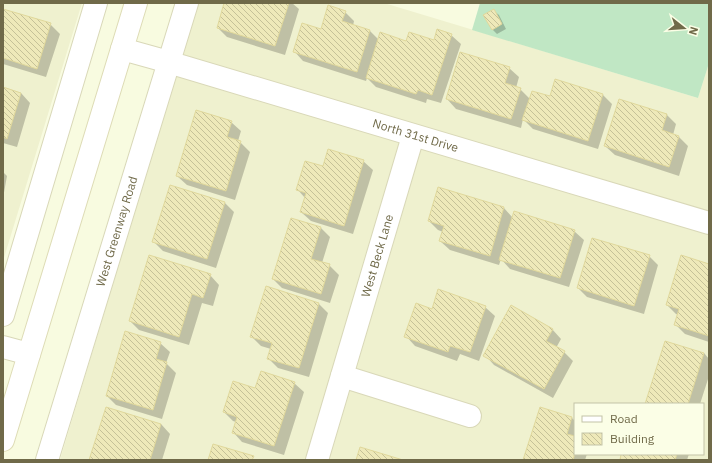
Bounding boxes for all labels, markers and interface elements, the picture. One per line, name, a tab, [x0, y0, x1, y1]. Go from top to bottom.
north arrow	[664, 8, 704, 48]
text: N	[686, 25, 701, 37]
street label: North 31st Drive	[371, 115, 461, 155]
street label: West Greenway Road	[93, 174, 140, 288]
street label: West Beck Lane	[358, 212, 396, 299]
legend	[574, 403, 704, 455]
text: Road	[610, 411, 638, 426]
text: Building	[610, 431, 655, 446]

